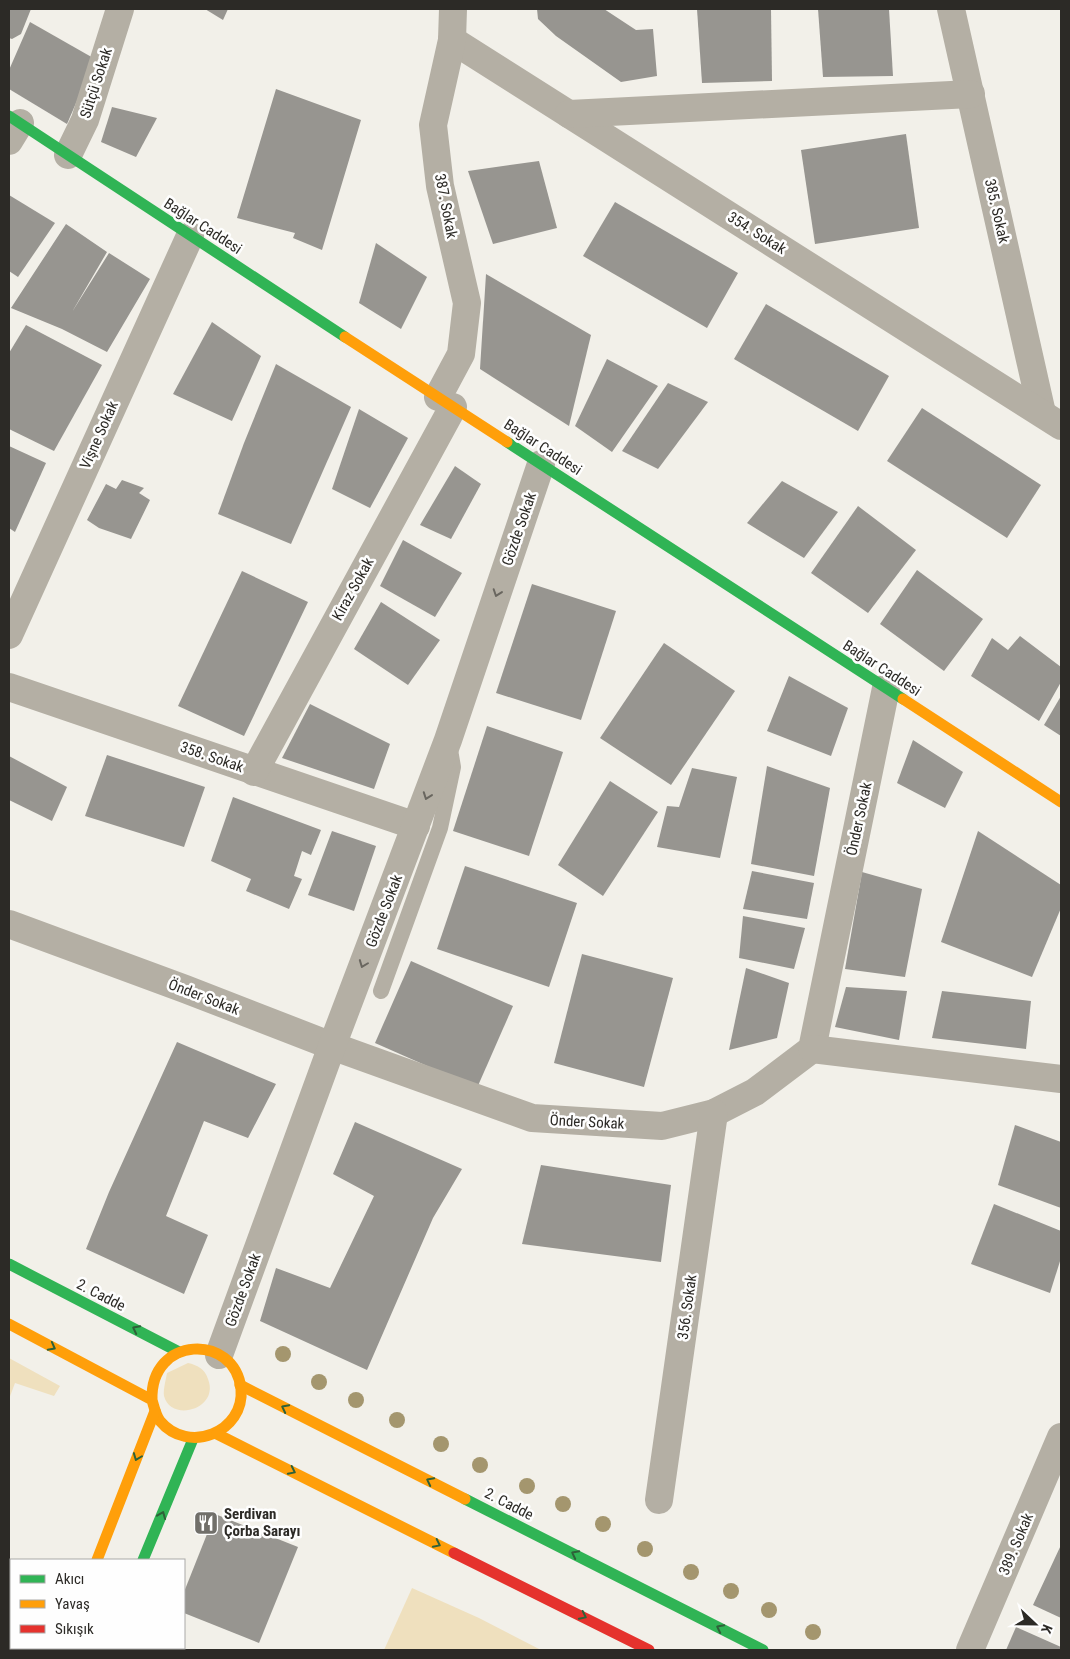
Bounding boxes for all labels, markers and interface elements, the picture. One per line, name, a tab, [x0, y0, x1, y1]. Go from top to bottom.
street label: Sütçü Sokak	[76, 45, 116, 121]
street label: 387. Sokak	[431, 172, 461, 240]
street label: 385. Sokak	[981, 177, 1013, 245]
street label: Bağlar Caddesi	[161, 194, 245, 258]
street label: 354. Sokak	[724, 208, 790, 258]
street label: Vişne Sokak	[76, 398, 122, 472]
street label: Bağlar Caddesi	[501, 415, 585, 479]
street label: Gözde Sokak	[498, 490, 540, 568]
street label: Kiraz Sokak	[328, 554, 378, 624]
one-way arrow	[493, 588, 503, 597]
street label: Bağlar Caddesi	[840, 636, 924, 700]
street label: 358. Sokak	[178, 738, 246, 776]
street label: Önder Sokak	[842, 780, 876, 857]
one-way arrow	[423, 791, 433, 800]
street label: Gözde Sokak	[362, 872, 406, 950]
one-way arrow	[359, 960, 369, 968]
street label: Önder Sokak	[166, 975, 242, 1019]
street label: Önder Sokak	[549, 1111, 625, 1133]
street label: Gözde Sokak	[221, 1251, 265, 1329]
street label: 356. Sokak	[674, 1273, 701, 1341]
street label: 2. Cadde	[74, 1275, 128, 1315]
one-way arrow	[132, 1325, 141, 1335]
one-way arrow	[47, 1341, 56, 1351]
one-way arrow	[281, 1404, 290, 1414]
one-way arrow	[133, 1452, 143, 1460]
one-way arrow	[287, 1465, 296, 1475]
one-way arrow	[426, 1477, 435, 1487]
street label: 2. Cadde	[482, 1484, 536, 1524]
place label: Serdivan Çorba Sarayı	[224, 1505, 300, 1540]
restaurant icon: Serdivan Çorba Sarayı	[193, 1510, 219, 1536]
street label: 389. Sokak	[995, 1510, 1037, 1578]
one-way arrow	[155, 1511, 166, 1520]
one-way arrow	[432, 1538, 441, 1548]
one-way arrow	[571, 1550, 580, 1561]
legend	[10, 1559, 185, 1649]
text: Akıcı	[55, 1570, 84, 1588]
text: Yavaş	[55, 1595, 90, 1613]
north arrow	[1010, 1599, 1060, 1649]
one-way arrow	[578, 1610, 587, 1620]
text: Sıkışık	[55, 1620, 94, 1638]
text: K	[1038, 1622, 1056, 1636]
one-way arrow	[716, 1624, 725, 1634]

